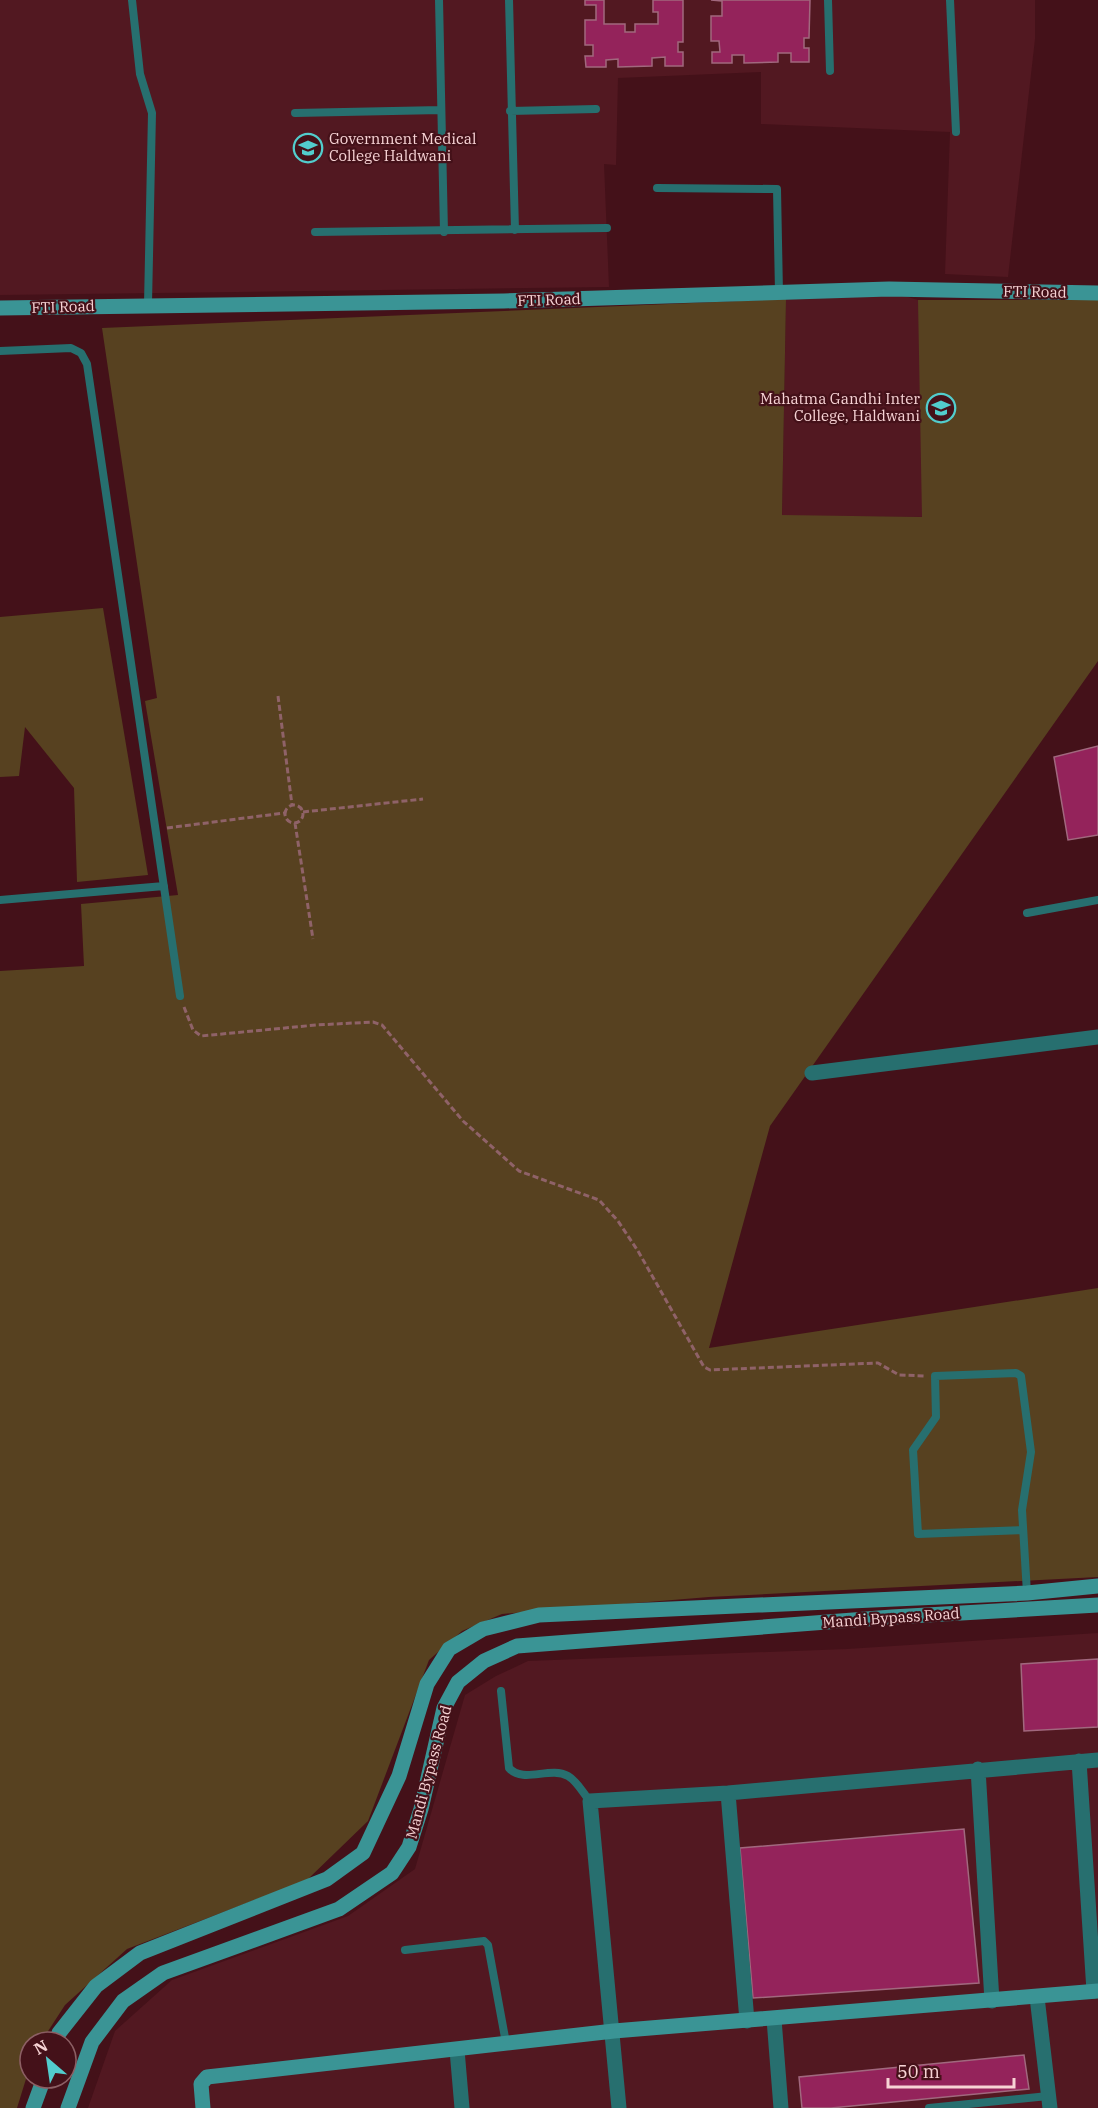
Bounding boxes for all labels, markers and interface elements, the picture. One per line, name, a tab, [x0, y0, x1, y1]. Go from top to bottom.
place label: Government Medical College Haldwani	[329, 129, 476, 165]
school or university icon: Government Medical College Haldwani	[292, 132, 324, 164]
street label: FTI Road	[1003, 281, 1067, 302]
street label: FTI Road	[517, 289, 581, 310]
street label: FTI Road	[31, 296, 95, 317]
place label: Mahatma Gandhi Inter College, Haldwani	[760, 389, 920, 425]
school or university icon: Mahatma Gandhi Inter College, Haldwani	[925, 392, 957, 424]
street label: Mandi Bypass Road	[822, 1603, 960, 1632]
street label: Mandi Bypass Road	[402, 1703, 455, 1841]
north arrow	[18, 2030, 78, 2090]
text: N	[30, 2035, 51, 2059]
scale bar	[888, 2051, 1014, 2089]
text: 50 m	[897, 2060, 940, 2083]

